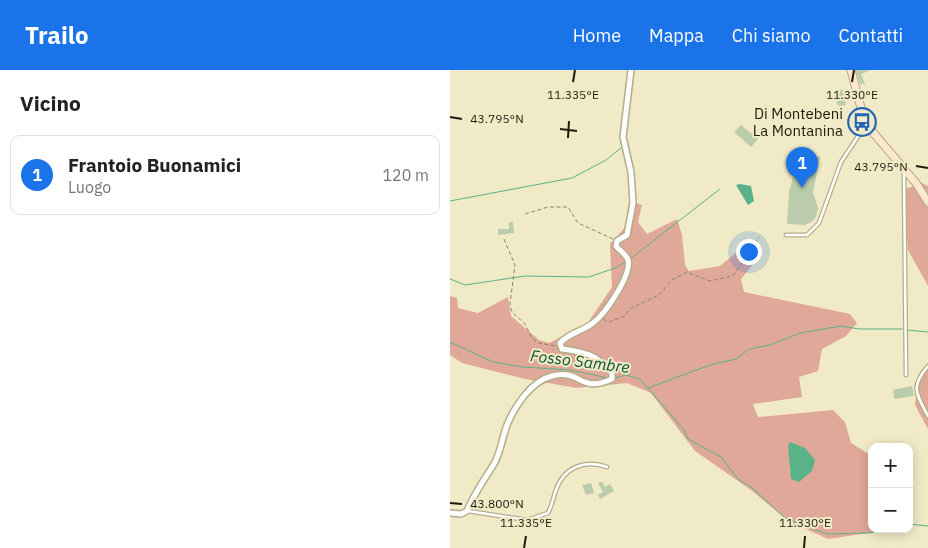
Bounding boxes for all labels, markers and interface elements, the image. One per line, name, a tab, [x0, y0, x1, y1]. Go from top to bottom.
text: Trailo	[25, 19, 89, 51]
text: Home	[573, 24, 621, 47]
text: Mappa	[649, 24, 704, 47]
text: Chi siamo	[732, 24, 811, 47]
text: Contatti	[839, 24, 903, 47]
text: 11.335°E	[547, 87, 599, 102]
text: 11.330°E	[826, 87, 878, 102]
text: Vicino	[20, 89, 81, 117]
place label: Di Montebeni La Montanina	[753, 104, 843, 140]
bus stop icon: Di Montebeni La Montanina	[847, 107, 877, 137]
text: 43.795°N	[470, 111, 524, 126]
pin: 1	[786, 147, 818, 188]
text: Frantoio Buonamici	[68, 153, 241, 177]
text: 43.795°N	[854, 159, 908, 174]
text: 1	[32, 165, 42, 185]
text: 120 m	[382, 165, 429, 185]
text: Luogo	[68, 177, 111, 197]
your location	[736, 239, 762, 265]
water label: Fosso Sambre	[529, 345, 631, 377]
map controls	[868, 443, 913, 533]
button: +	[868, 443, 913, 488]
button: −	[868, 488, 913, 533]
text: 43.800°N	[470, 496, 524, 511]
text: 11.335°E	[500, 515, 552, 530]
text: 11.330°E	[779, 515, 831, 530]

